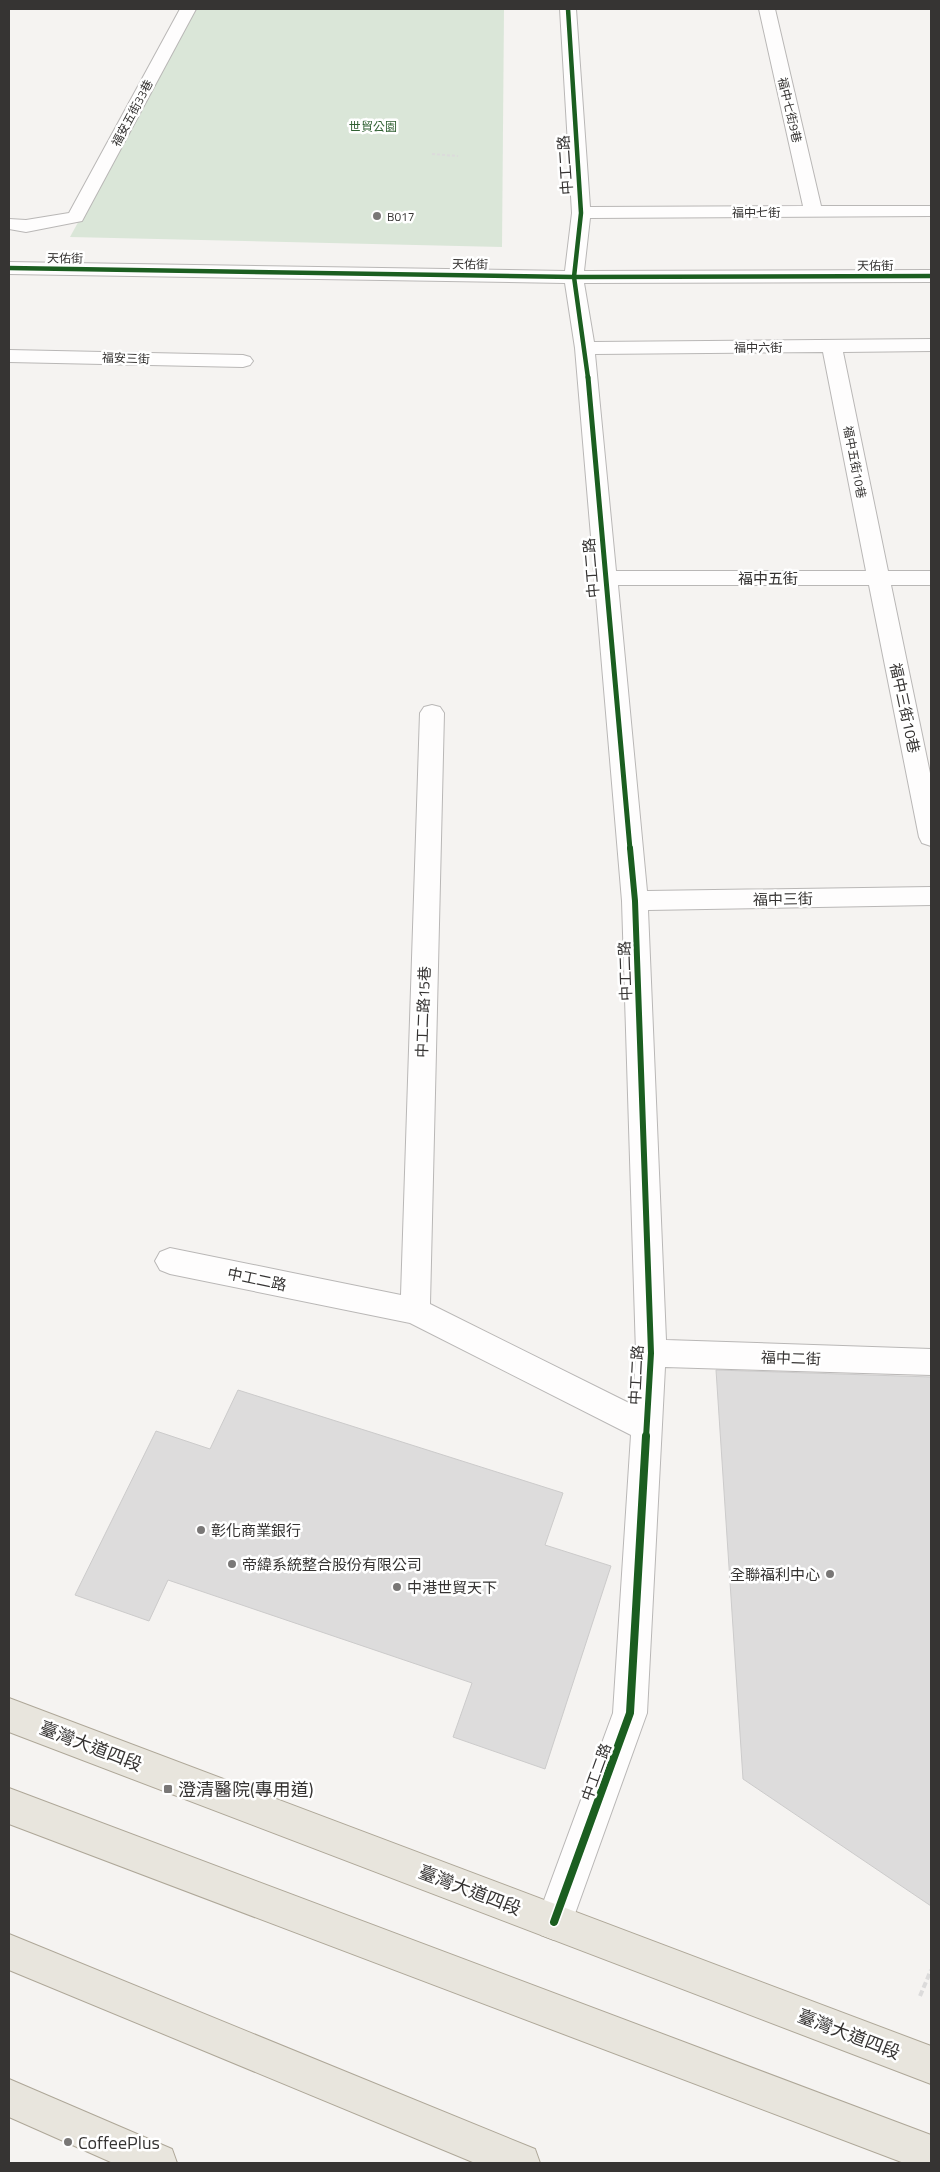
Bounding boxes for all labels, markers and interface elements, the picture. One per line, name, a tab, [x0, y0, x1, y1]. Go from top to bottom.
street label: 福中七街9巷	[773, 75, 807, 145]
street label: 福安五街33巷	[106, 76, 158, 150]
park label: 世貿公園	[349, 117, 397, 136]
street label: 中工二路	[551, 134, 579, 196]
street label: 福中七街	[732, 203, 780, 222]
place label: B017	[387, 207, 415, 226]
marker: B017	[371, 210, 383, 222]
street label: 天佑街	[47, 248, 83, 268]
street label: 天佑街	[452, 254, 488, 274]
street label: 天佑街	[857, 256, 893, 275]
street label: 福中六街	[734, 338, 782, 357]
street label: 福安三街	[102, 348, 150, 368]
street label: 福中五街10巷	[839, 424, 871, 500]
street label: 中工二路	[577, 537, 605, 599]
street label: 福中五街	[738, 567, 798, 590]
street label: 福中三街10巷	[884, 661, 926, 755]
street label: 福中三街	[753, 887, 813, 911]
street label: 中工二路	[612, 941, 638, 1001]
street label: 中工二路15巷	[410, 966, 436, 1058]
street label: 中工二路	[225, 1262, 289, 1296]
street label: 中工二路	[623, 1344, 649, 1406]
street label: 福中二街	[761, 1345, 821, 1371]
place label: 彰化商業銀行	[211, 1519, 301, 1542]
marker: 彰化商業銀行	[195, 1524, 207, 1536]
place label: 帝緯系統整合股份有限公司	[242, 1553, 422, 1576]
marker: 帝緯系統整合股份有限公司	[226, 1558, 238, 1570]
place label: 全聯福利中心	[730, 1563, 820, 1586]
marker: 全聯福利中心	[824, 1568, 836, 1580]
place label: 中港世貿天下	[407, 1576, 497, 1599]
marker: 中港世貿天下	[391, 1581, 403, 1593]
street label: 臺灣大道四段	[36, 1714, 146, 1778]
street label: 中工二路	[575, 1740, 617, 1804]
place label: 澄清醫院(專用道)	[178, 1776, 314, 1803]
marker: 澄清醫院(專用道)	[162, 1783, 174, 1795]
street label: 臺灣大道四段	[415, 1858, 525, 1922]
street label: 臺灣大道四段	[794, 2002, 904, 2066]
place label: CoffeePlus	[78, 2129, 160, 2156]
marker: CoffeePlus	[62, 2136, 74, 2148]

